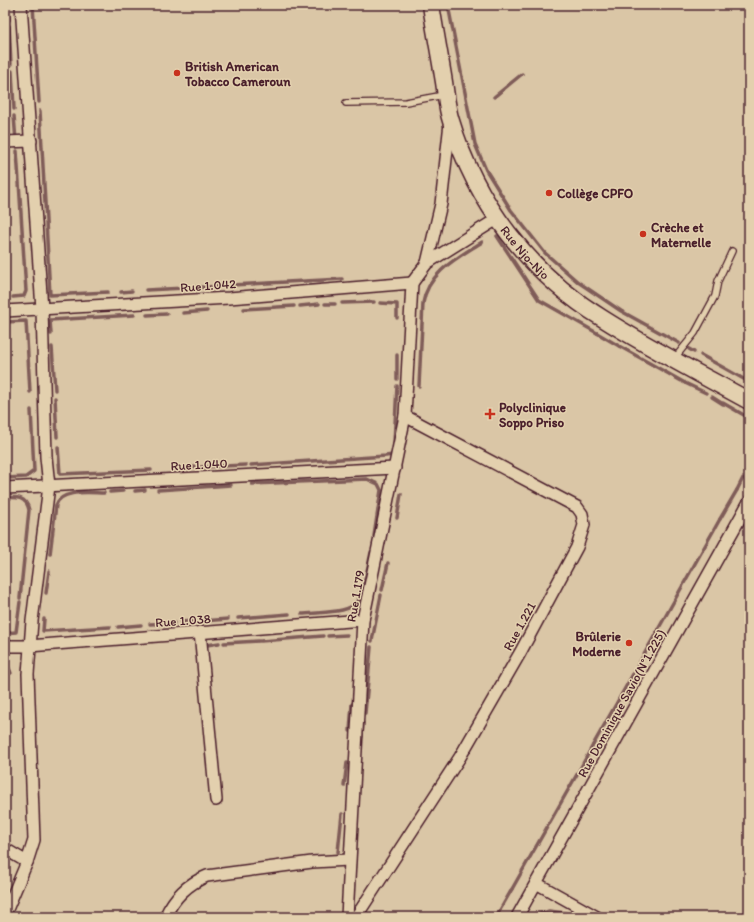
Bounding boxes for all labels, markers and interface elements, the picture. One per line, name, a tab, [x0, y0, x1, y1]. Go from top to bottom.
place label: British American Tobacco Cameroun	[184, 59, 291, 89]
marker: British American Tobacco Cameroun	[172, 68, 182, 78]
place label: Collège CPFO	[557, 186, 634, 202]
marker: Collège CPFO	[544, 188, 554, 198]
place label: Crèche et Maternelle	[651, 220, 711, 250]
street label: Rue Njo-Njo	[497, 223, 553, 283]
marker: Crèche et Maternelle	[638, 229, 648, 239]
street label: Rue 1.042	[180, 276, 237, 295]
place label: Polyclinique Soppo Priso	[499, 400, 566, 431]
marker: Polyclinique Soppo Priso	[484, 408, 496, 420]
street label: Rue 1.040	[170, 456, 228, 473]
street label: Rue 1.179	[344, 569, 367, 623]
street label: Rue 1.221	[500, 599, 539, 653]
street label: Rue 1.038	[155, 611, 211, 630]
street label: Rue Dominique Savio(N°1.225)	[574, 627, 668, 780]
place label: Brûlerie Moderne	[572, 629, 621, 659]
marker: Brûlerie Moderne	[624, 638, 634, 648]

